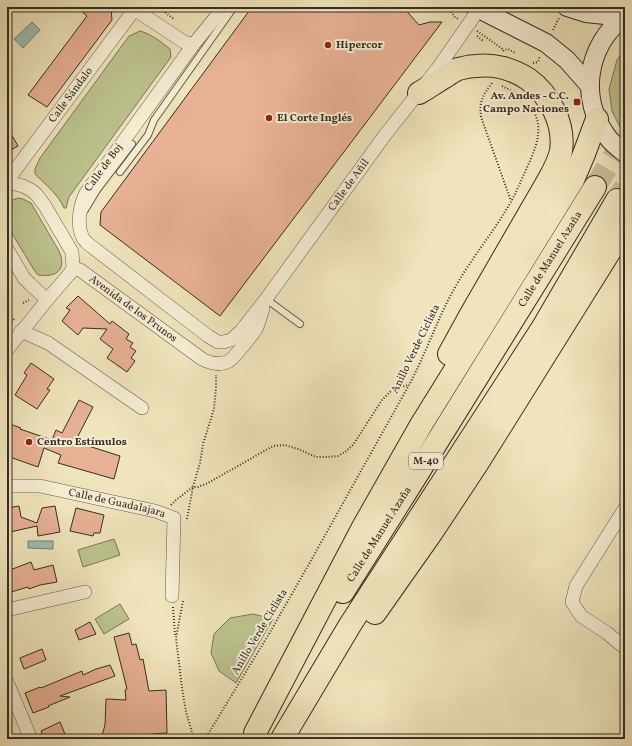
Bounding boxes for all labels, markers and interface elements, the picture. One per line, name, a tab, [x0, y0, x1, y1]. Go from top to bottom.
place label: Hipercor	[336, 38, 384, 53]
marker: Hipercor	[323, 40, 333, 50]
street label: Calle Sándalo	[45, 64, 96, 126]
place label: Av. Andes - C.C. Campo Naciones	[483, 89, 569, 117]
marker: Av. Andes - C.C. Campo Naciones	[572, 97, 582, 107]
place label: El Corte Inglés	[277, 111, 352, 126]
marker: El Corte Inglés	[264, 113, 274, 123]
street label: Calle de Boj	[81, 141, 127, 195]
street label: Calle de Añil	[325, 156, 373, 214]
street label: Calle de Manuel Azaña	[515, 208, 586, 310]
street label: Avenida de los Prunos	[86, 271, 181, 346]
street label: Anillo Verde Ciclista	[388, 301, 444, 396]
place label: Centro Estímulos	[37, 435, 127, 450]
marker: Centro Estímulos	[24, 437, 34, 447]
road number: M-40	[409, 453, 443, 469]
street label: Calle de Manuel Azaña	[343, 483, 415, 585]
street label: Calle de Guadalajara	[67, 485, 168, 522]
street label: Anillo Verde Ciclista	[228, 586, 292, 678]

